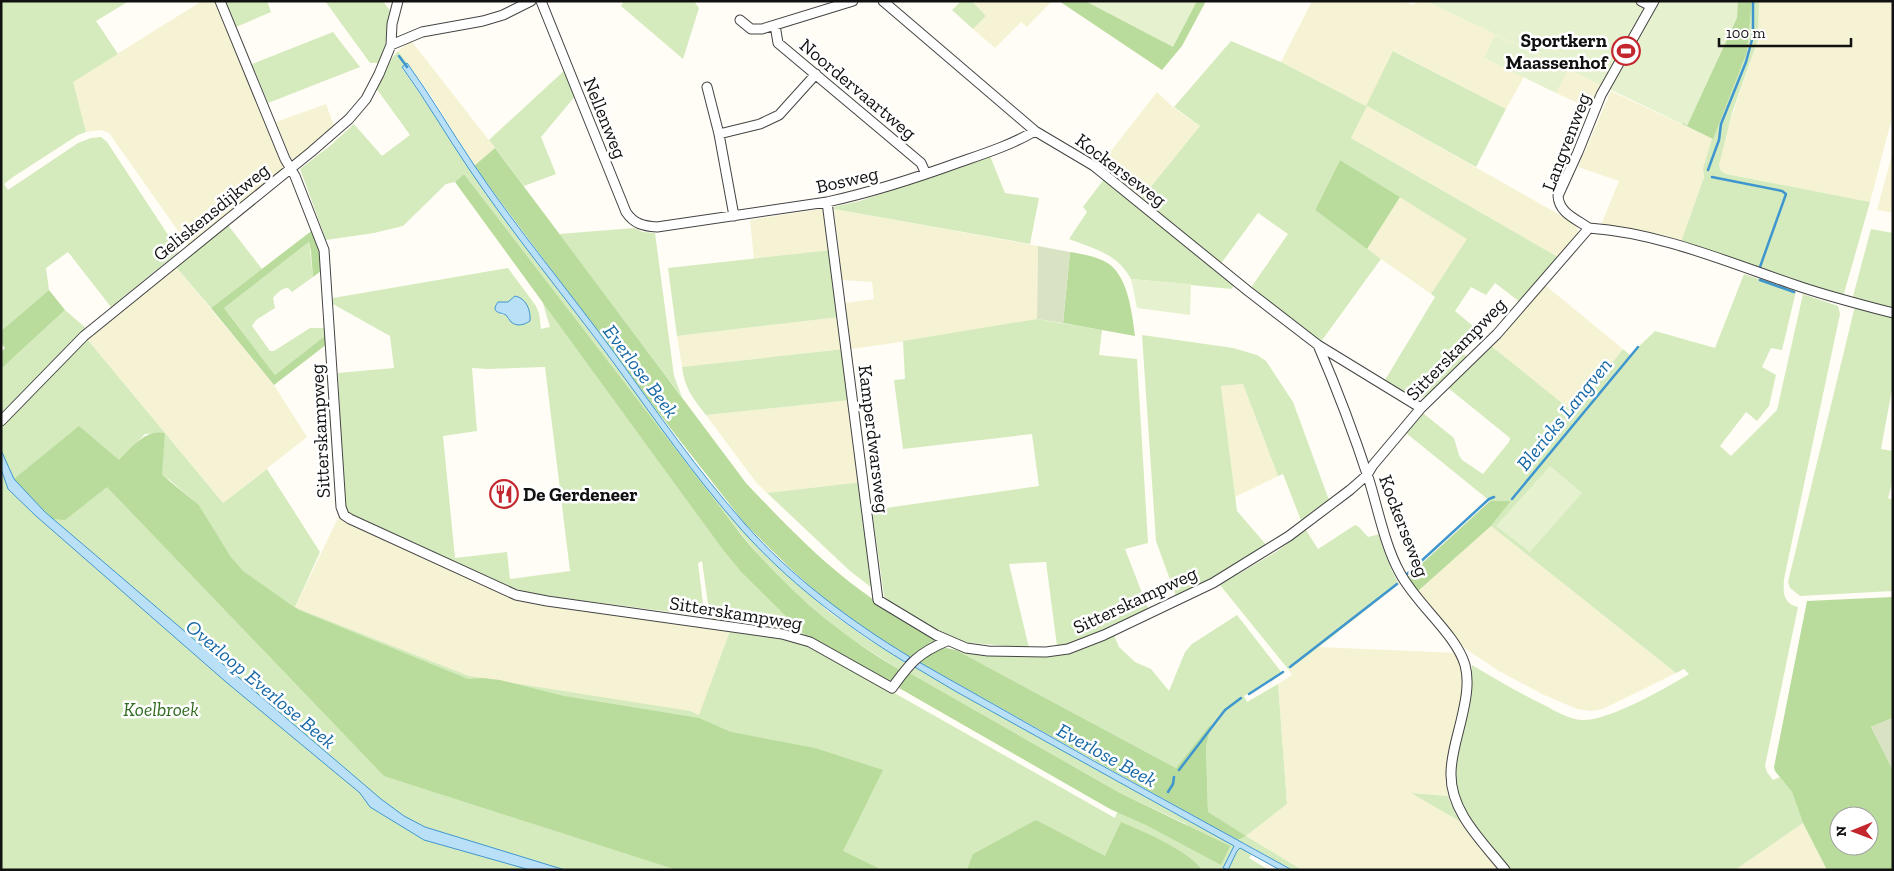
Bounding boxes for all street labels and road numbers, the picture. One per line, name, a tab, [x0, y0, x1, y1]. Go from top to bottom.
street label: Noordervaartweg	[795, 34, 921, 145]
street label: Nellenweg	[578, 74, 632, 163]
street label: Langvenweg	[1537, 89, 1595, 194]
street label: Kockerseweg	[1071, 128, 1171, 212]
street label: Geliskensdijkweg	[148, 158, 274, 266]
street label: Bosweg	[814, 162, 881, 198]
street label: Sitterskampweg	[1401, 292, 1511, 405]
street label: Sitterskampweg	[305, 363, 335, 499]
street label: Kamperdwarsweg	[853, 364, 895, 515]
street label: Kockerseweg	[1374, 472, 1434, 581]
street label: Sitterskampweg	[1069, 561, 1201, 639]
street label: Sitterskampweg	[668, 591, 805, 635]

